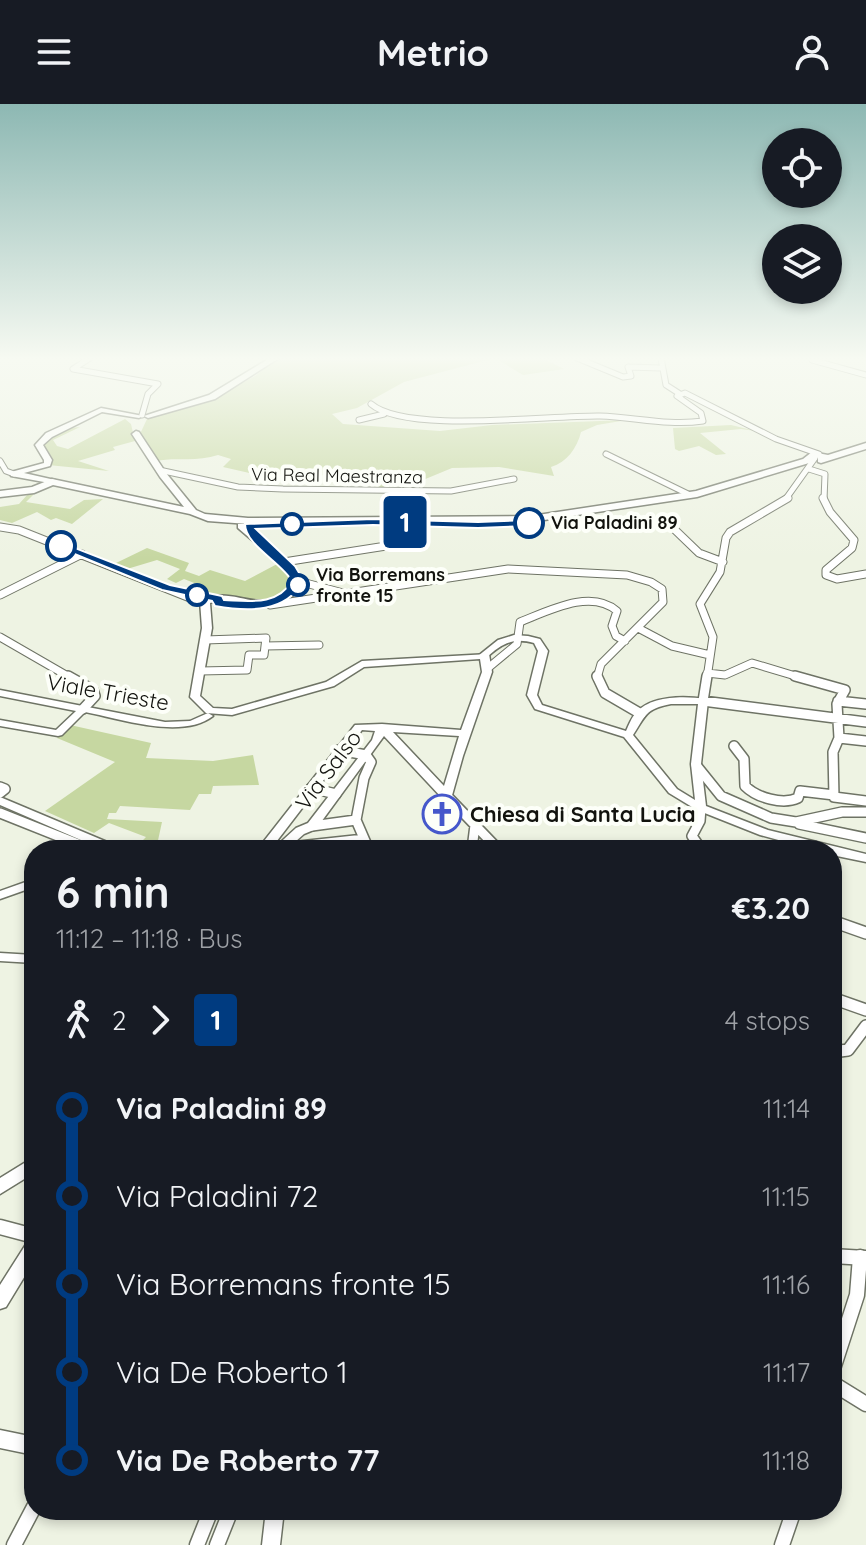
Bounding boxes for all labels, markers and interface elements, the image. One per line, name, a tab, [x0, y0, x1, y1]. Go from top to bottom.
icon: menu	[32, 30, 76, 74]
text: Metrio	[377, 30, 489, 75]
icon: person	[790, 30, 834, 74]
map controls	[762, 128, 842, 304]
button: locate	[762, 128, 842, 208]
button: layers	[762, 224, 842, 304]
street label: Via Real Maestranza	[251, 463, 423, 488]
line badge: 1	[379, 496, 431, 548]
text: 1	[400, 504, 410, 539]
marker: Via Paladini 89	[514, 508, 544, 538]
place label: Via Paladini 89	[551, 511, 678, 534]
unlabelled marker	[281, 513, 303, 535]
unlabelled marker	[46, 531, 76, 561]
place label: Via Borremans fronte 15	[316, 563, 445, 607]
marker: Via Borremans fronte 15	[287, 574, 309, 596]
unlabelled marker	[186, 584, 208, 606]
street label: Viale Trieste	[45, 667, 171, 717]
street label: Via Salso	[289, 724, 367, 816]
church icon: Chiesa di Santa Lucia	[421, 793, 463, 835]
place label: Chiesa di Santa Lucia	[470, 800, 696, 828]
text: 6 min	[56, 864, 170, 919]
text: €3.20	[732, 889, 810, 927]
text: 11:12 – 11:18 · Bus	[56, 922, 243, 955]
icon: walk	[56, 998, 100, 1042]
icon: forward	[138, 998, 182, 1042]
text: 1	[210, 1002, 221, 1037]
text: 2	[112, 1004, 126, 1037]
text: 4 stops	[725, 1004, 810, 1037]
text: Via Paladini 89	[116, 1089, 327, 1127]
text: 11:14	[763, 1092, 810, 1125]
text: Via Paladini 72	[116, 1177, 318, 1215]
text: 11:15	[762, 1180, 810, 1213]
text: Via Borremans fronte 15	[116, 1265, 451, 1303]
text: 11:16	[762, 1268, 810, 1301]
text: Via De Roberto 1	[116, 1353, 348, 1391]
text: 11:17	[763, 1356, 810, 1389]
text: Via De Roberto 77	[116, 1441, 379, 1479]
text: 11:18	[762, 1444, 810, 1477]

